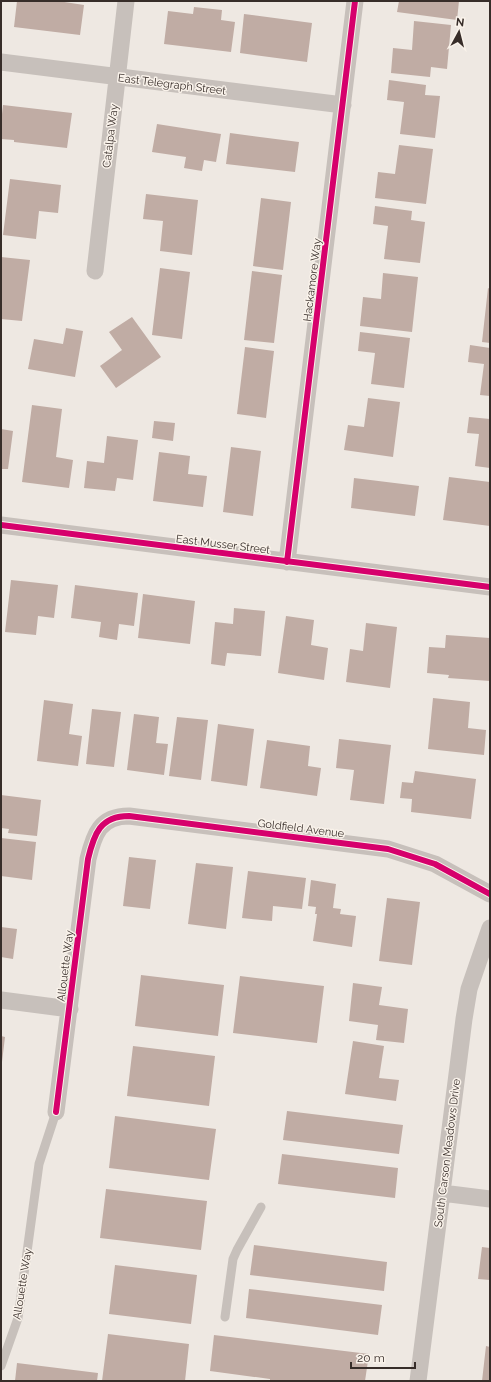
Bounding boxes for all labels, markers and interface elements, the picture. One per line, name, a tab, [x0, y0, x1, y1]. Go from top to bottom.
north arrow	[439, 12, 479, 52]
text: N	[455, 16, 465, 30]
street label: East Telegraph Street	[117, 71, 227, 98]
street label: Catalpa Way	[100, 103, 121, 169]
street label: Hackamore Way	[301, 238, 324, 322]
street label: East Musser Street	[175, 532, 271, 557]
street label: Goldfield Avenue	[257, 817, 346, 840]
street label: Allouette Way	[55, 930, 76, 1002]
street label: South Carson Meadows Drive	[432, 1078, 463, 1228]
street label: Allouette Way	[10, 1248, 35, 1321]
scale bar	[351, 1344, 415, 1370]
text: 20 m	[357, 1351, 385, 1365]

